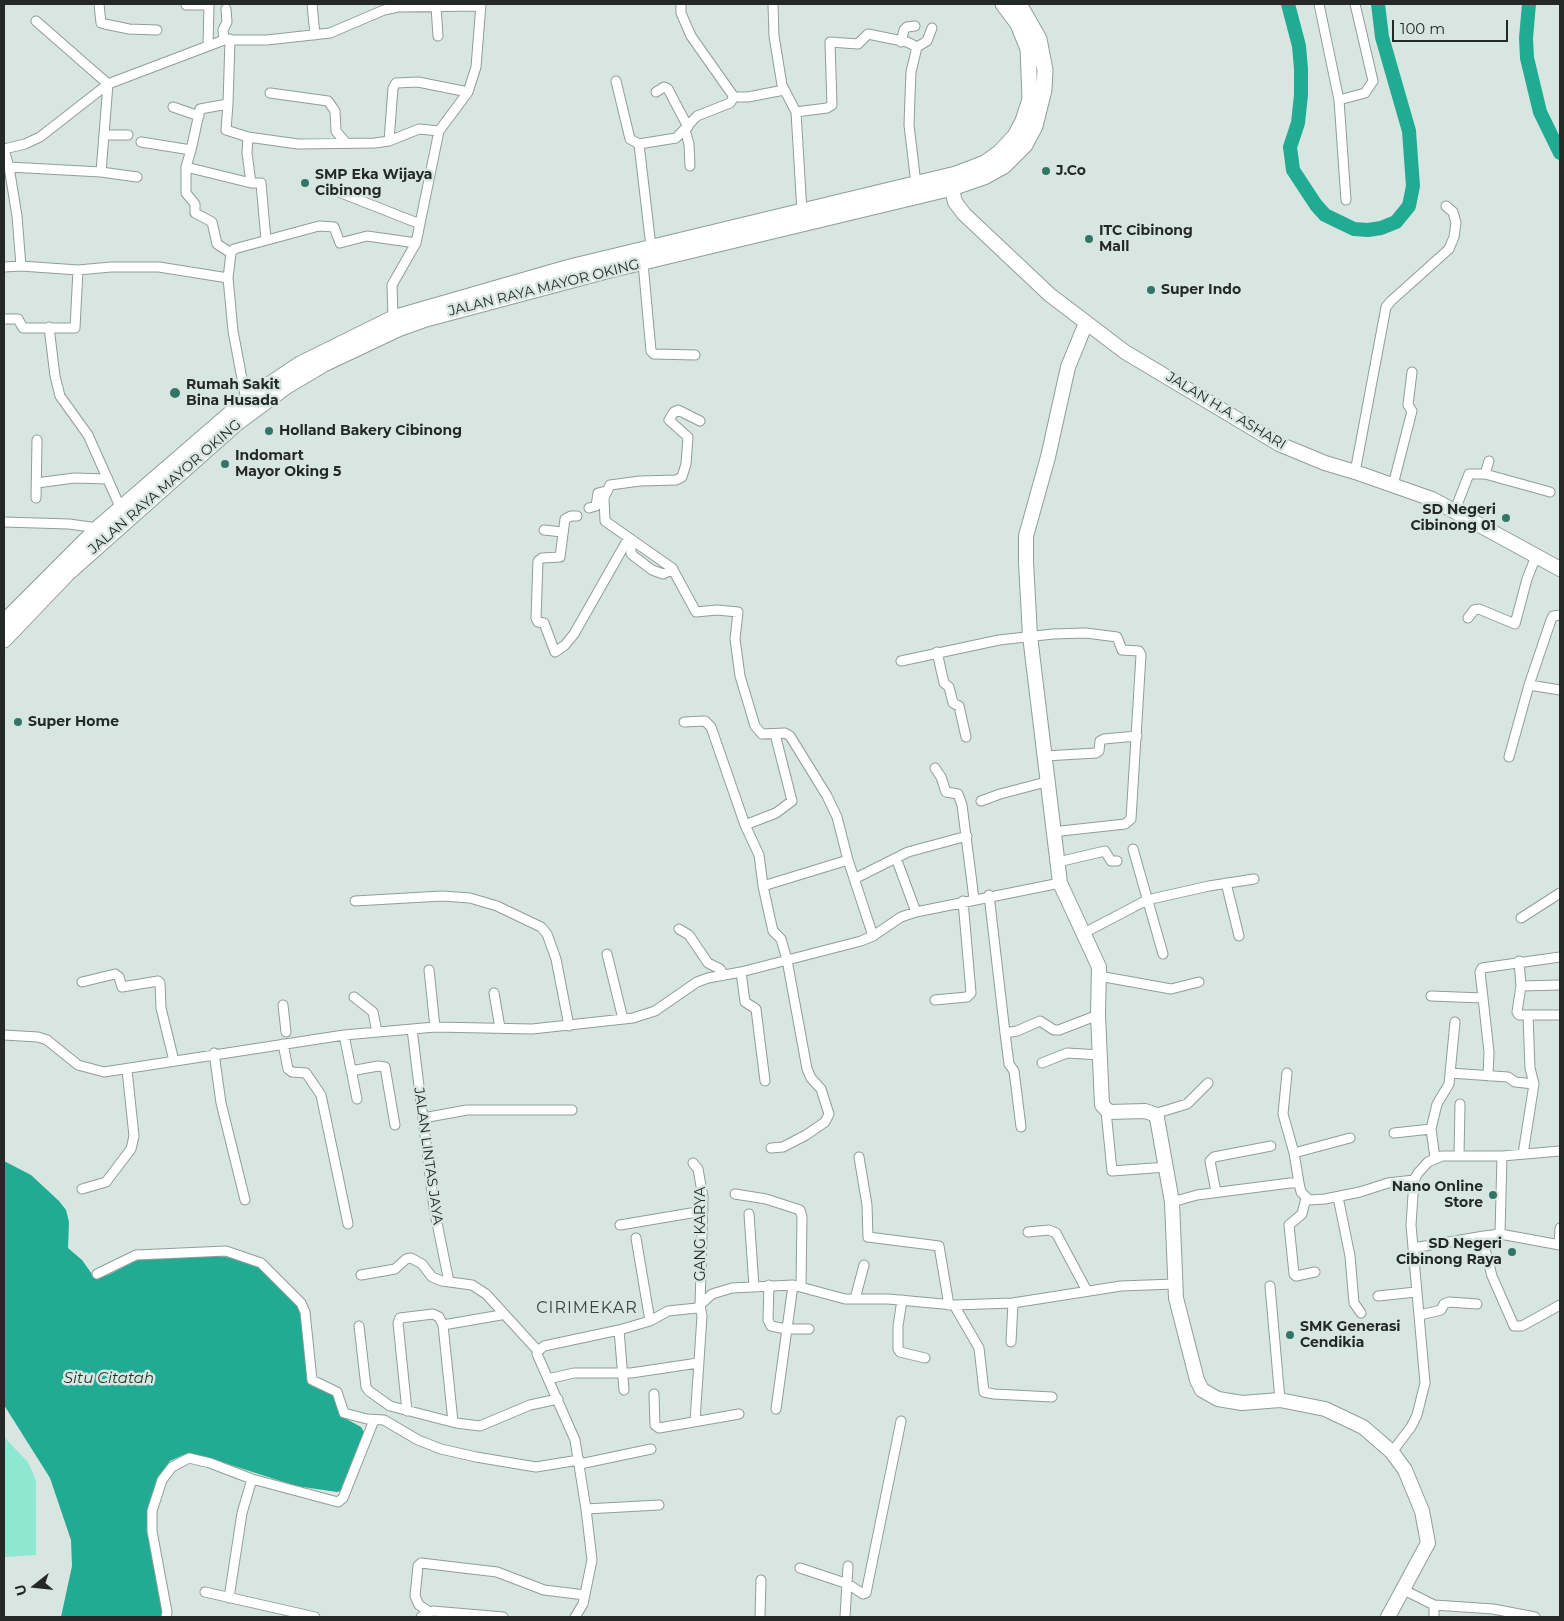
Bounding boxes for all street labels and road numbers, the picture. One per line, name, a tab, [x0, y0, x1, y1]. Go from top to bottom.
street label: JALAN RAYA MAYOR OKING	[447, 256, 641, 320]
street label: JALAN H.A. ASHARI	[1163, 369, 1289, 453]
street label: JALAN RAYA MAYOR OKING	[85, 416, 245, 558]
street label: JALAN LINTAS JAYA	[410, 1086, 446, 1226]
street label: GANG KARYA	[693, 1187, 709, 1281]

